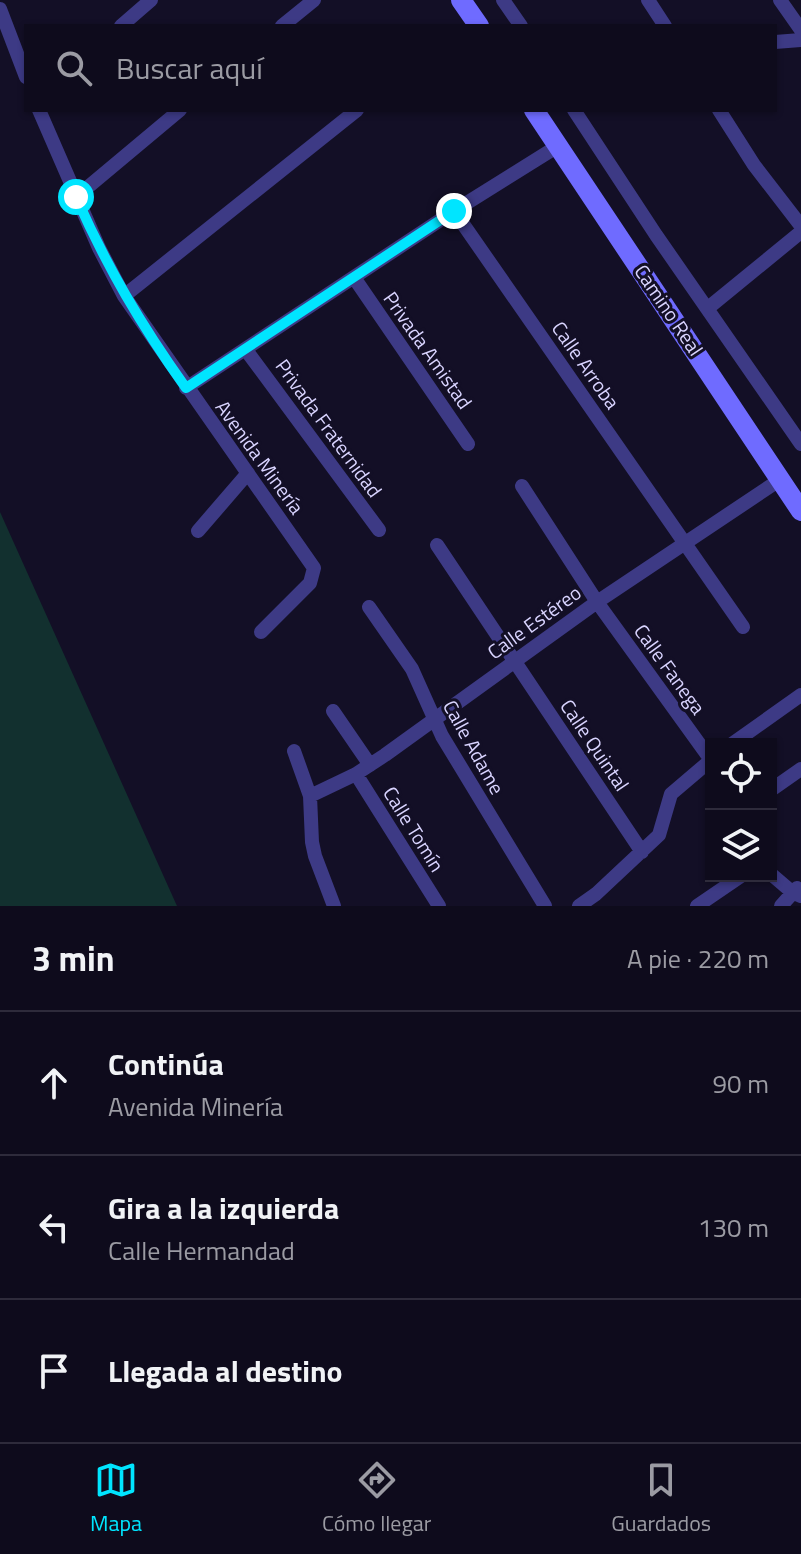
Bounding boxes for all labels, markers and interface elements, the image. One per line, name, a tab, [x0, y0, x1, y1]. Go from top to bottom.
search box	[24, 24, 777, 112]
text: Buscar aquí	[116, 45, 263, 91]
icon: search	[52, 46, 96, 90]
route start	[58, 179, 94, 215]
route end	[436, 193, 472, 229]
street label: Camino Real	[627, 258, 711, 362]
street label: Privada Amistad	[376, 285, 480, 415]
street label: Calle Arroba	[544, 315, 628, 415]
street label: Privada Fraternidad	[268, 352, 390, 504]
street label: Avenida Minería	[208, 393, 312, 521]
street label: Calle Estéreo	[481, 577, 587, 667]
street label: Calle Fanega	[626, 617, 714, 721]
street label: Calle Quintal	[553, 693, 637, 797]
street label: Calle Adame	[435, 694, 513, 800]
map controls	[705, 738, 777, 882]
button: locate	[705, 738, 777, 810]
street label: Calle Tomín	[375, 780, 453, 878]
button: layers	[705, 810, 777, 882]
text: 3 min	[32, 932, 115, 984]
text: A pie · 220 m	[627, 939, 769, 978]
text: Continúa	[108, 1041, 224, 1087]
icon: ahead	[32, 1061, 76, 1105]
text: 90 m	[712, 1064, 769, 1103]
text: Avenida Minería	[108, 1087, 283, 1126]
text: Gira a la izquierda	[108, 1185, 339, 1231]
icon: left	[32, 1205, 76, 1249]
text: 130 m	[698, 1208, 769, 1247]
text: Calle Hermandad	[108, 1231, 295, 1270]
text: Llegada al destino	[108, 1348, 342, 1394]
icon: arrive	[32, 1349, 76, 1393]
tab: Mapa	[90, 1458, 142, 1540]
tab: Cómo llegar	[322, 1458, 431, 1540]
tab: Guardados	[611, 1458, 711, 1540]

